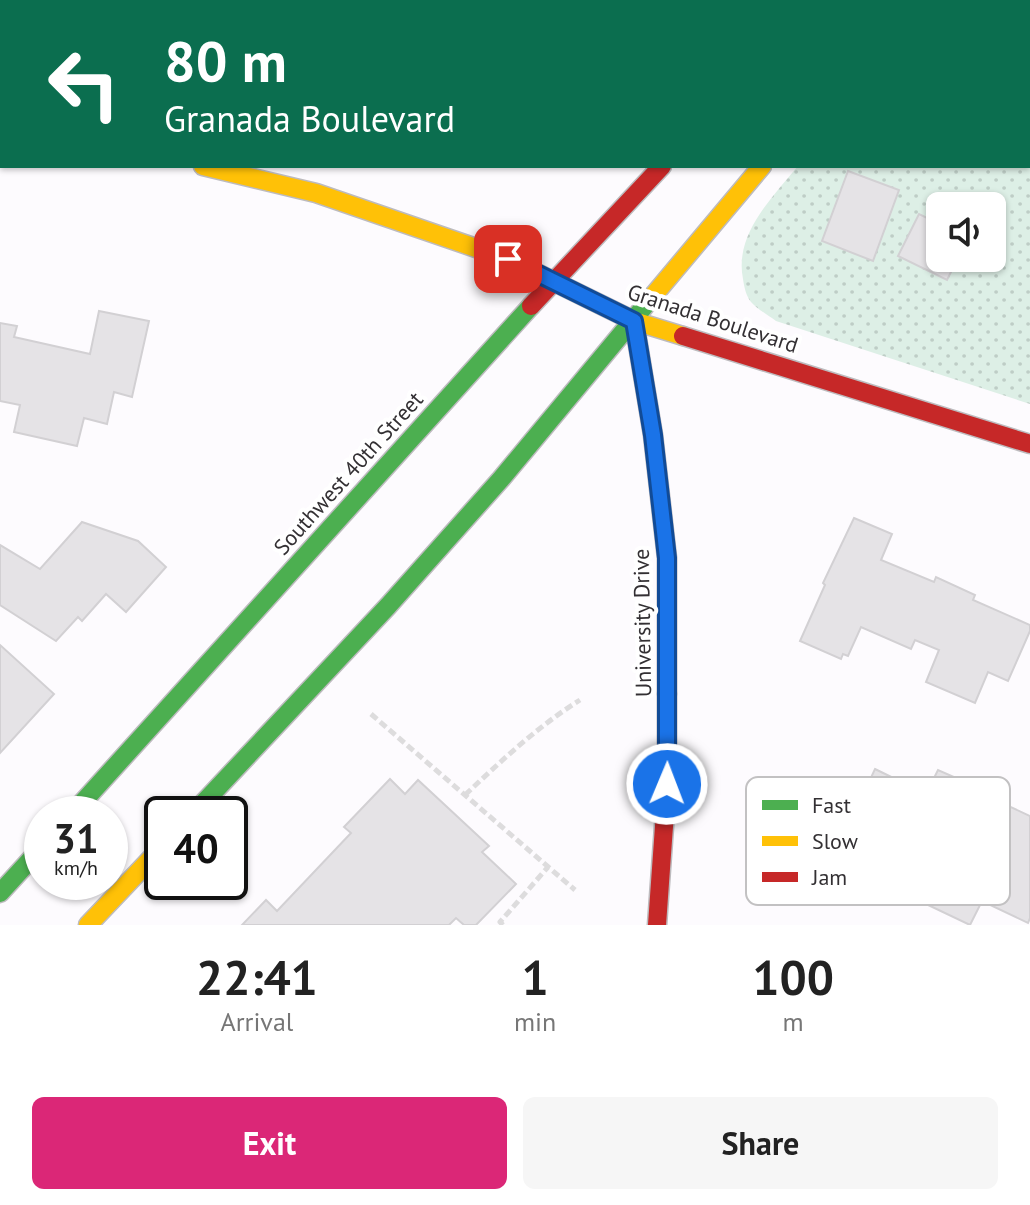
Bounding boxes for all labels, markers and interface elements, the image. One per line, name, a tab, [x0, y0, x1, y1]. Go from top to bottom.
text: 80 m	[164, 25, 287, 97]
icon: left	[32, 32, 136, 136]
text: Granada Boulevard	[164, 95, 455, 142]
map controls	[926, 192, 1006, 272]
button: sound	[926, 192, 1006, 272]
pin	[474, 225, 542, 293]
icon: arrive	[486, 237, 530, 281]
street label: Granada Boulevard	[624, 277, 802, 359]
street label: Southwest 40th Street	[267, 385, 429, 560]
street label: University Drive	[627, 548, 657, 698]
position arrow	[625, 742, 709, 826]
legend	[746, 777, 1010, 905]
text: Fast	[812, 791, 852, 819]
speed limit sign: 40	[144, 796, 248, 900]
text: 31	[53, 812, 99, 864]
text: Slow	[812, 827, 858, 855]
text: km/h	[54, 855, 98, 881]
text: Jam	[811, 863, 847, 891]
text: 22:41	[196, 946, 318, 1008]
text: 1	[521, 946, 549, 1008]
text: 100	[752, 946, 834, 1008]
text: Arrival	[221, 1005, 293, 1038]
text: min	[514, 1005, 556, 1038]
text: m	[783, 1005, 804, 1038]
button: Exit	[32, 1097, 507, 1189]
button: Share	[523, 1097, 998, 1189]

